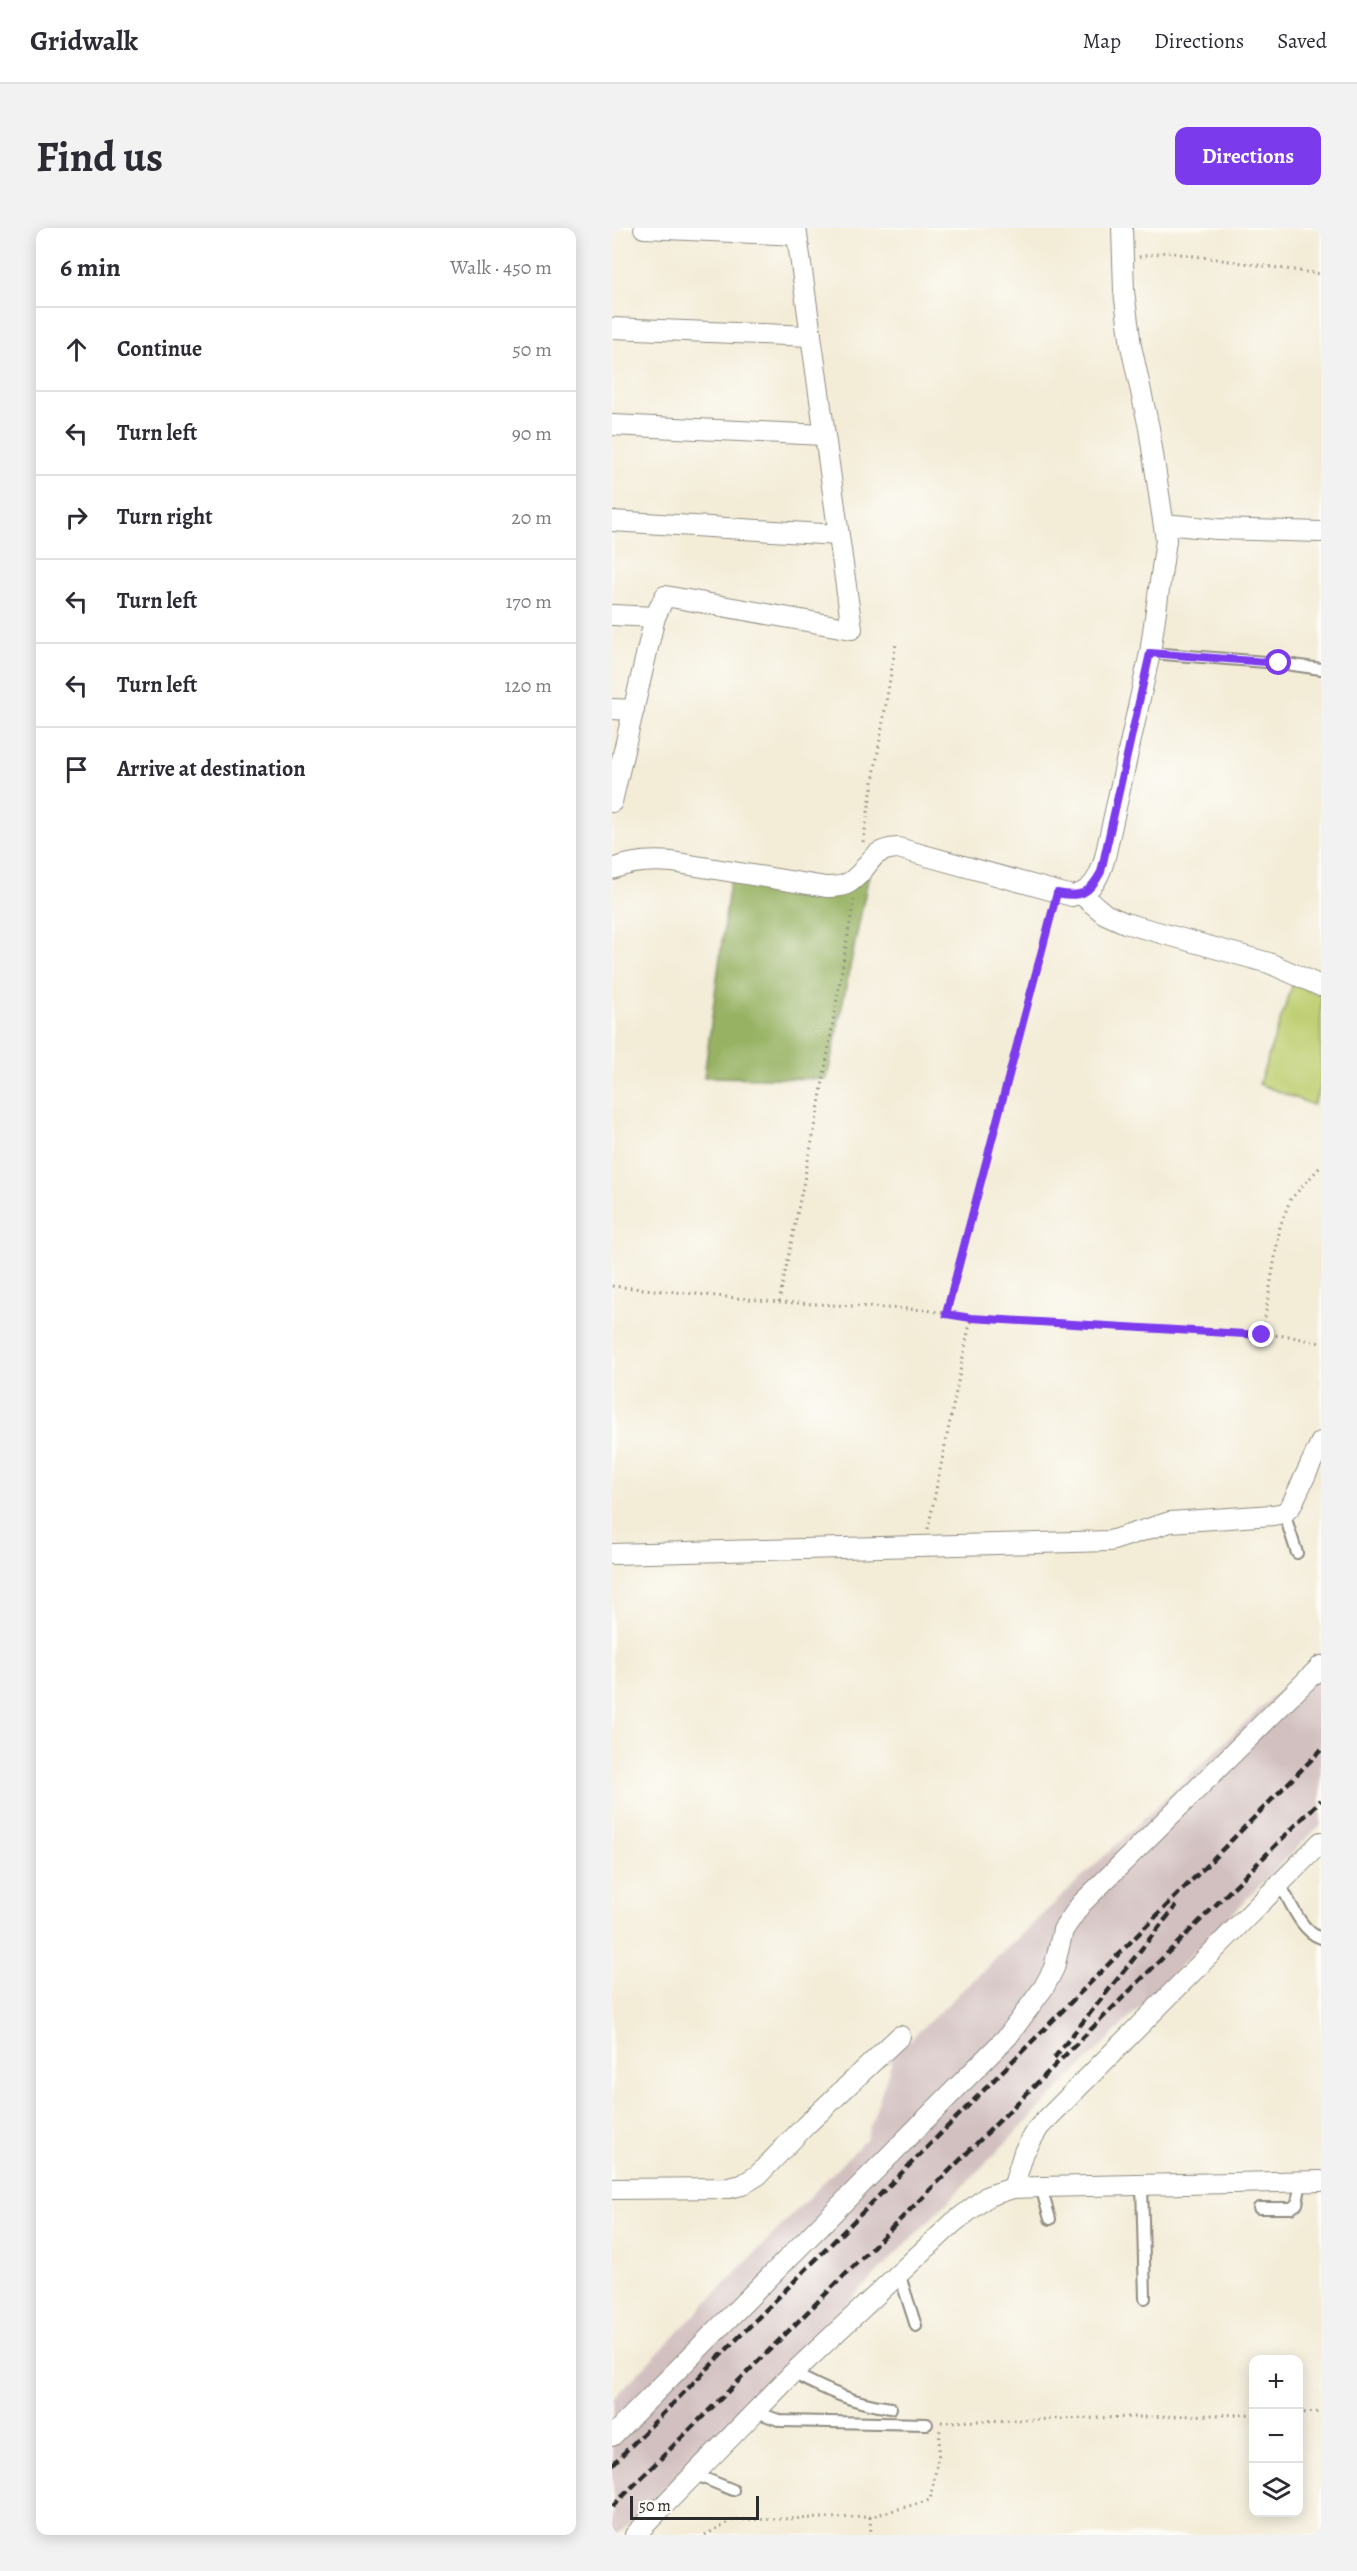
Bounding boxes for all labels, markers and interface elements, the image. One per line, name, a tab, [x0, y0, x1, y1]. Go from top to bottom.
text: Gridwalk	[30, 22, 138, 60]
text: Map	[1083, 27, 1121, 55]
text: Directions	[1154, 27, 1244, 55]
text: Saved	[1277, 27, 1327, 55]
button: Directions	[1175, 127, 1321, 185]
text: Find us	[36, 128, 163, 185]
text: 6 min	[60, 250, 121, 285]
text: Walk · 450 m	[450, 254, 552, 281]
icon: ahead	[60, 333, 93, 366]
text: Continue	[117, 334, 202, 364]
text: 50 m	[512, 336, 552, 363]
icon: left	[60, 417, 93, 450]
text: Turn left	[117, 418, 197, 448]
text: 90 m	[512, 420, 552, 447]
icon: right	[60, 501, 93, 534]
text: Turn right	[117, 502, 213, 532]
text: 20 m	[511, 504, 552, 531]
icon: left	[60, 585, 93, 618]
text: Turn left	[117, 586, 197, 616]
text: 170 m	[506, 588, 552, 615]
route start	[1265, 649, 1291, 675]
icon: left	[60, 669, 93, 702]
text: Turn left	[117, 670, 197, 700]
text: 120 m	[504, 672, 552, 699]
icon: arrive	[60, 753, 93, 786]
text: Arrive at destination	[117, 754, 306, 784]
route end	[1248, 1321, 1274, 1347]
map controls	[1249, 2355, 1303, 2517]
button: +	[1249, 2355, 1303, 2409]
button: −	[1249, 2409, 1303, 2463]
button: layers	[1249, 2463, 1303, 2517]
scale bar	[630, 2493, 759, 2520]
text: 50 m	[639, 2495, 671, 2517]

